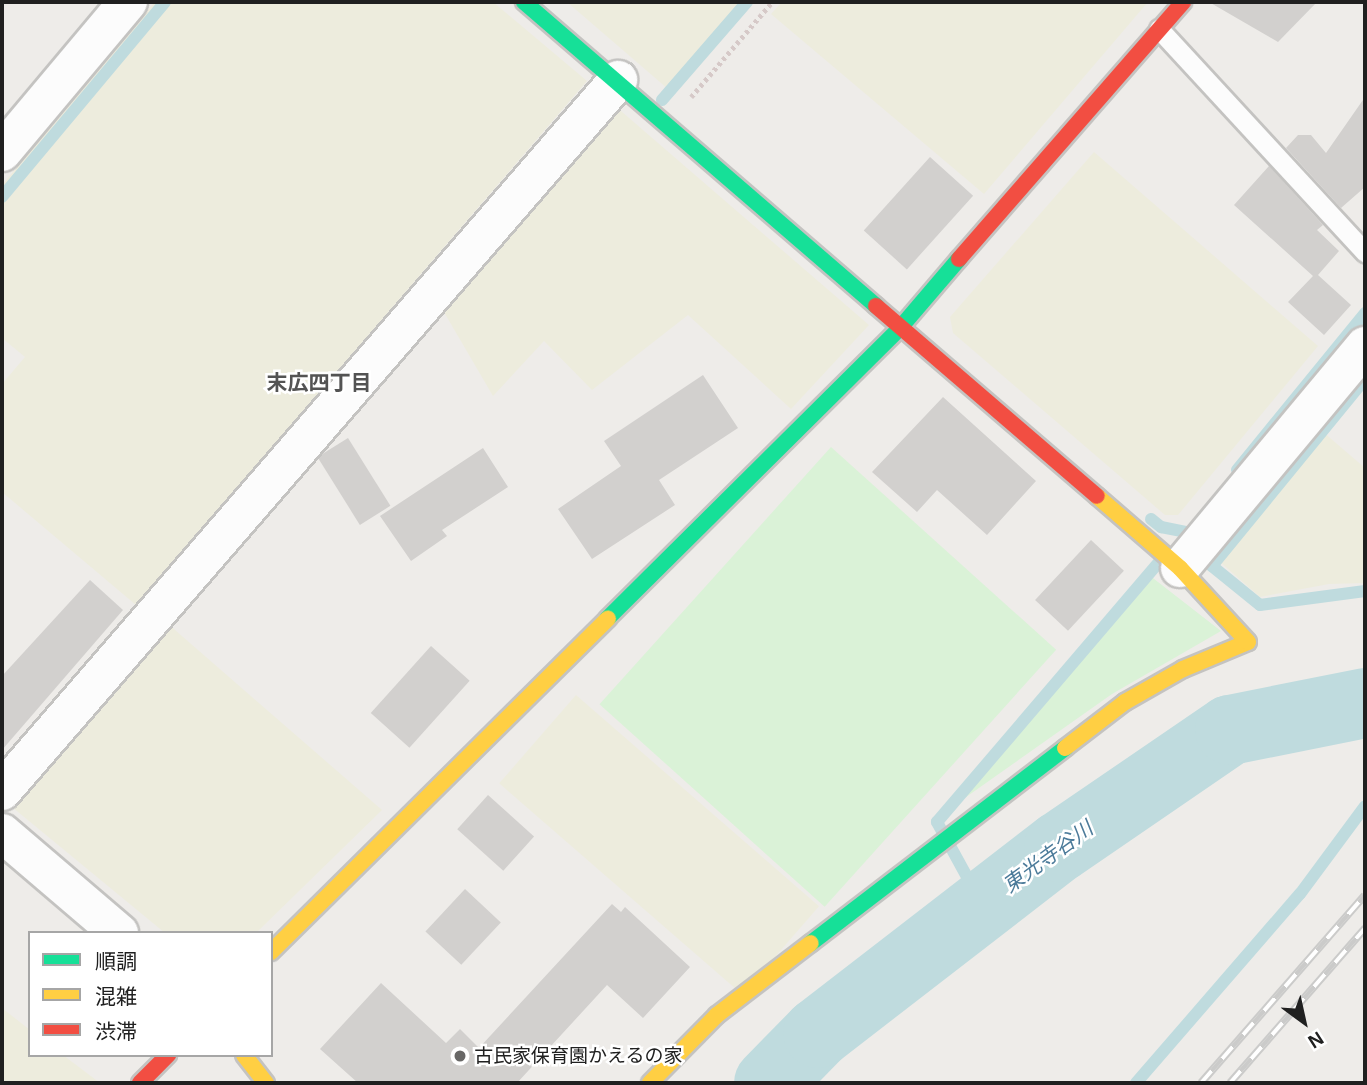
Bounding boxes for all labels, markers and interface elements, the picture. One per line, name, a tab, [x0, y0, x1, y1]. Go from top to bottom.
district label: 末広四丁目	[267, 370, 371, 396]
water label: 東光寺谷川	[998, 816, 1098, 898]
legend	[28, 931, 273, 1057]
text: 順調	[95, 950, 137, 973]
text: 混雑	[95, 985, 137, 1008]
north arrow	[1269, 987, 1339, 1057]
text: 渋滞	[95, 1020, 137, 1043]
text: N	[1304, 1027, 1327, 1053]
place label: 古民家保育園かえるの家	[474, 1045, 683, 1067]
marker: 古民家保育園かえるの家	[452, 1048, 468, 1064]

